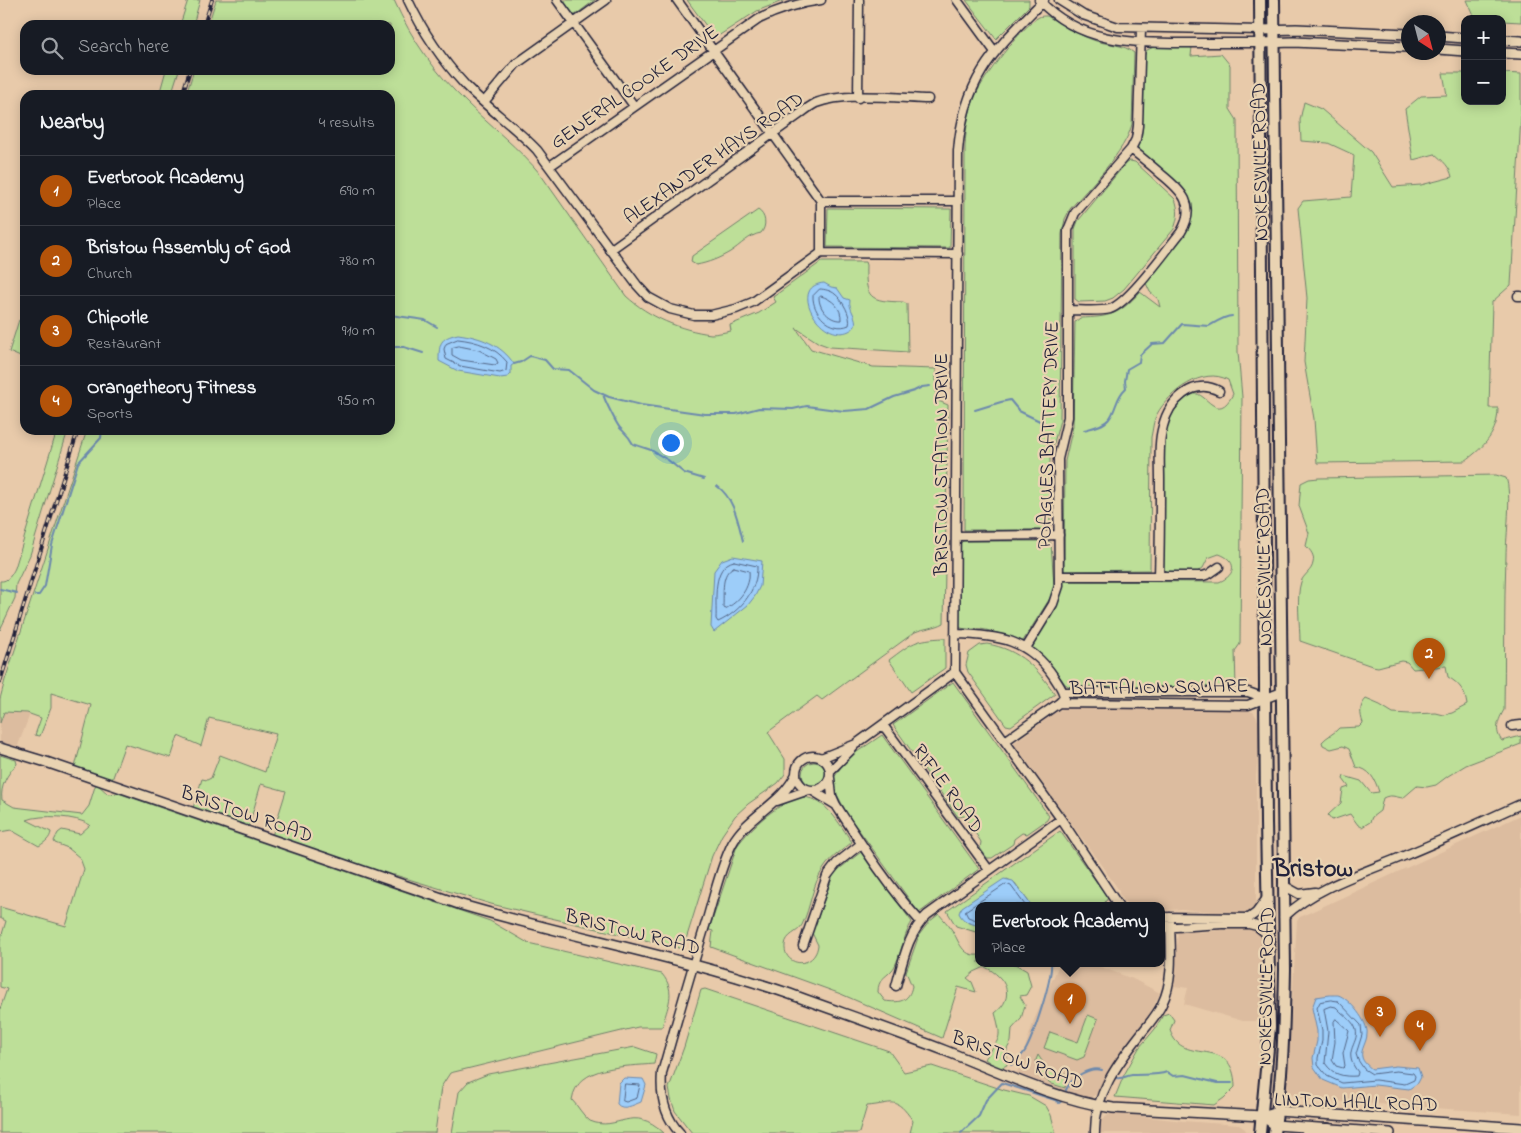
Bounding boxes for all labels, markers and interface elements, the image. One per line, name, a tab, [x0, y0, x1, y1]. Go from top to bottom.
north arrow	[1401, 15, 1446, 60]
map controls	[1461, 15, 1506, 105]
button: +	[1461, 15, 1506, 60]
street label: GENERAL COOKE DRIVE	[545, 19, 726, 157]
search box	[20, 20, 395, 75]
icon: search	[38, 34, 66, 62]
text: Search here	[78, 34, 169, 61]
button: −	[1461, 60, 1506, 105]
street label: NOKESVILLE ROAD	[1246, 82, 1277, 242]
street label: ALEXANDER HAYS ROAD	[618, 86, 811, 232]
text: Nearby	[40, 108, 104, 138]
text: 4 results	[319, 111, 375, 135]
text: Everbrook Academy	[87, 165, 244, 192]
text: 1	[53, 179, 59, 203]
text: 690 m	[340, 179, 375, 203]
text: Place	[87, 192, 121, 216]
text: Bristow Assembly of God	[87, 235, 290, 262]
text: 2	[52, 249, 60, 273]
text: 780 m	[339, 249, 375, 273]
text: Church	[87, 262, 132, 286]
text: Chipotle	[87, 305, 148, 332]
text: 3	[53, 319, 59, 343]
text: 910 m	[342, 319, 375, 343]
street label: POAGUES BATTERY DRIVE	[1031, 321, 1068, 549]
text: Restaurant	[87, 332, 161, 356]
street label: BRISTOW STATION DRIVE	[928, 353, 957, 576]
text: Orangetheory Fitness	[87, 375, 256, 402]
text: 4	[53, 389, 59, 413]
text: 950 m	[338, 389, 375, 413]
text: Sports	[87, 402, 133, 426]
your location	[658, 430, 684, 456]
street label: NOKESVILLE ROAD	[1250, 487, 1281, 647]
pin: 2	[1413, 638, 1445, 679]
street label: BATTALION SQUARE	[1068, 672, 1249, 705]
street label: RIFLE ROAD	[904, 739, 989, 840]
street label: BRISTOW ROAD	[175, 779, 316, 852]
district label: Bristow	[1272, 852, 1353, 888]
street label: BRISTOW ROAD	[561, 902, 703, 964]
popup	[975, 902, 1165, 967]
street label: NOKESVILLE ROAD	[1252, 906, 1283, 1066]
text: Everbrook Academy	[992, 909, 1148, 936]
text: Place	[992, 936, 1025, 960]
pin: 1	[1054, 983, 1086, 1024]
pin: 3	[1364, 996, 1396, 1037]
pin: 4	[1404, 1010, 1436, 1051]
street label: BRISTOW ROAD	[946, 1024, 1087, 1099]
street label: LINTON HALL ROAD	[1274, 1086, 1438, 1121]

